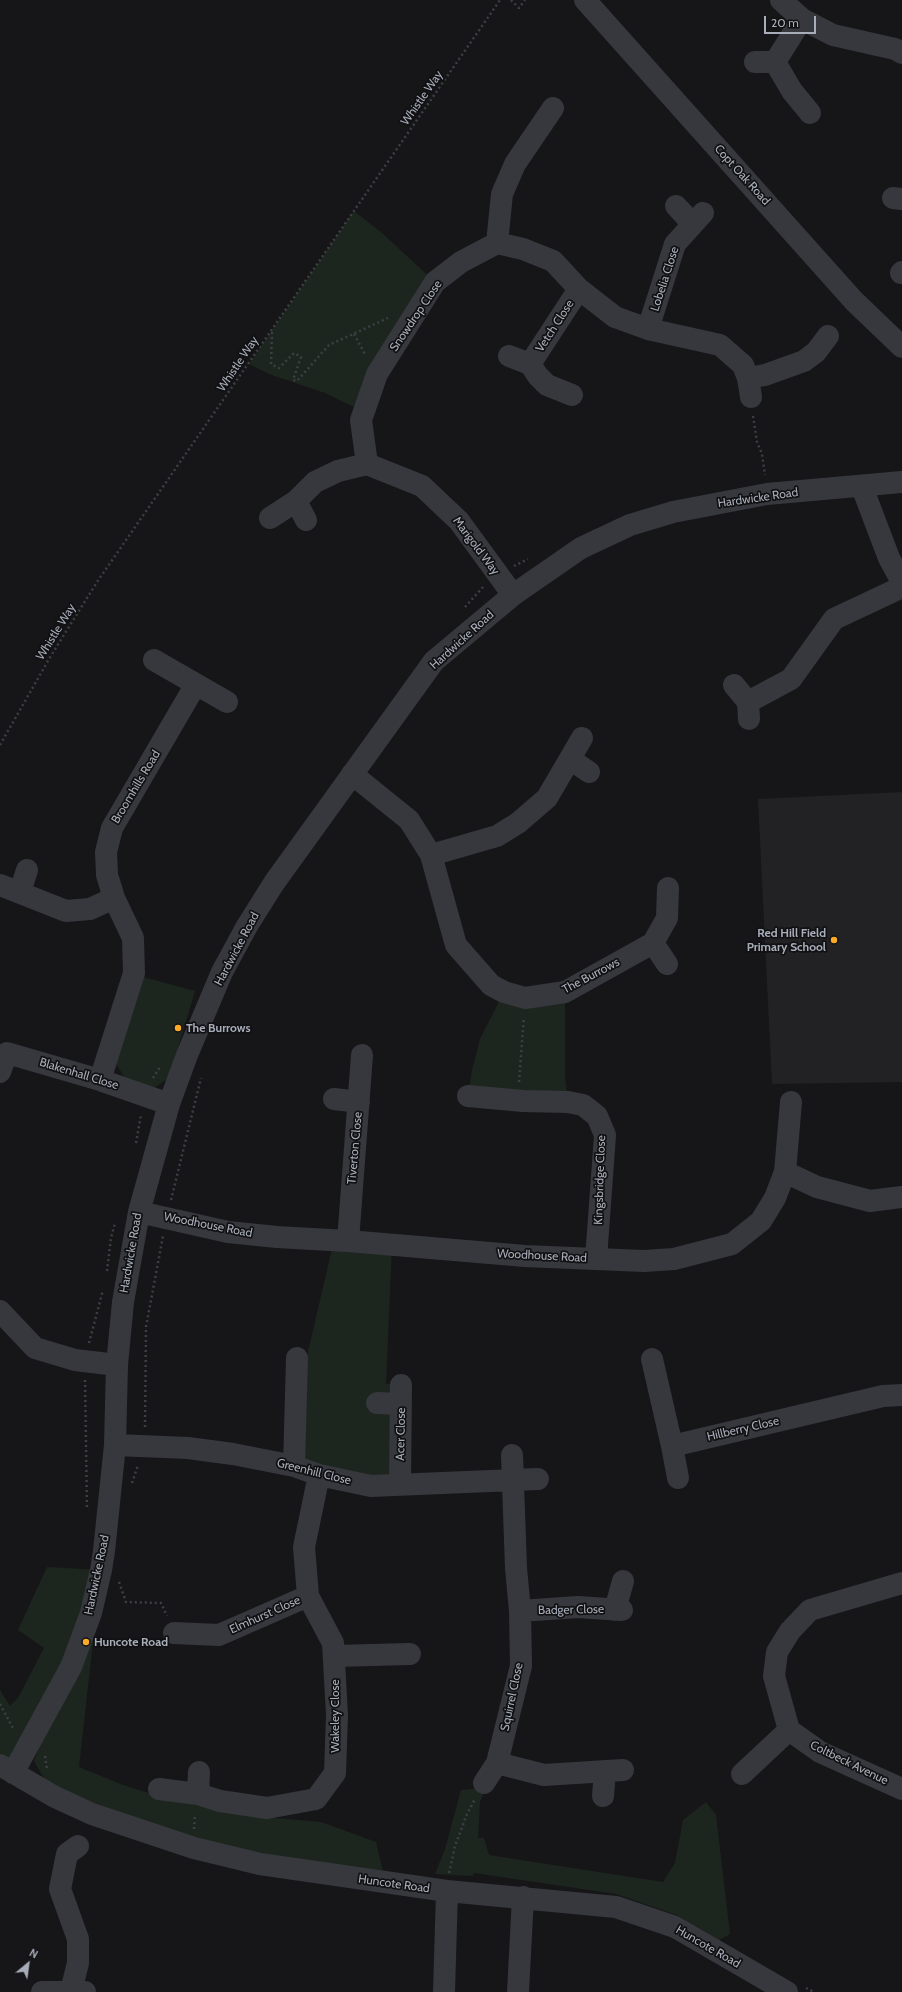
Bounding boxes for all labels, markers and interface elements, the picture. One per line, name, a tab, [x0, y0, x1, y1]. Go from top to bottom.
scale bar	[766, 8, 818, 34]
text: 20 m	[771, 15, 799, 30]
street label: Whistle Way	[398, 68, 446, 128]
street label: Copt Oak Road	[711, 142, 773, 208]
street label: Lobelia Close	[648, 245, 682, 313]
street label: Snowdrop Close	[387, 278, 445, 354]
street label: Vetch Close	[533, 297, 577, 355]
street label: Whistle Way	[214, 334, 262, 394]
street label: Hardwicke Road	[717, 485, 799, 511]
street label: Marigold Way	[450, 514, 502, 578]
street label: Whistle Way	[33, 601, 79, 663]
street label: Hardwicke Road	[427, 608, 497, 672]
street label: Broomhills Road	[108, 748, 164, 826]
street label: Hardwicke Road	[212, 910, 262, 988]
place label: Red Hill Field Primary School	[747, 926, 826, 954]
marker: Red Hill Field Primary School	[829, 935, 839, 945]
street label: The Burrows	[560, 955, 622, 997]
place label: The Burrows	[186, 1021, 251, 1035]
marker: The Burrows	[173, 1023, 183, 1033]
street label: Blakenhall Close	[38, 1055, 120, 1093]
street label: Tiverton Close	[345, 1111, 365, 1185]
street label: Kingsbridge Close	[591, 1135, 609, 1225]
street label: Woodhouse Road	[162, 1209, 254, 1241]
street label: Hardwicke Road	[117, 1212, 145, 1294]
street label: Woodhouse Road	[497, 1246, 587, 1266]
street label: Acer Close	[393, 1407, 409, 1461]
street label: Hillberry Close	[706, 1414, 780, 1444]
street label: Greenhill Close	[275, 1456, 353, 1488]
street label: Hardwicke Road	[82, 1534, 112, 1616]
street label: Elmhurst Close	[227, 1593, 303, 1637]
street label: Badger Close	[538, 1602, 604, 1618]
place label: Huncote Road	[94, 1635, 168, 1649]
marker: Huncote Road	[81, 1637, 91, 1647]
street label: Squirrel Close	[498, 1662, 526, 1732]
street label: Wakeley Close	[328, 1679, 342, 1753]
street label: Coltbeck Avenue	[808, 1738, 890, 1788]
street label: Huncote Road	[357, 1872, 431, 1896]
street label: Huncote Road	[673, 1923, 743, 1971]
north arrow	[8, 1944, 48, 1984]
text: N	[27, 1945, 41, 1962]

